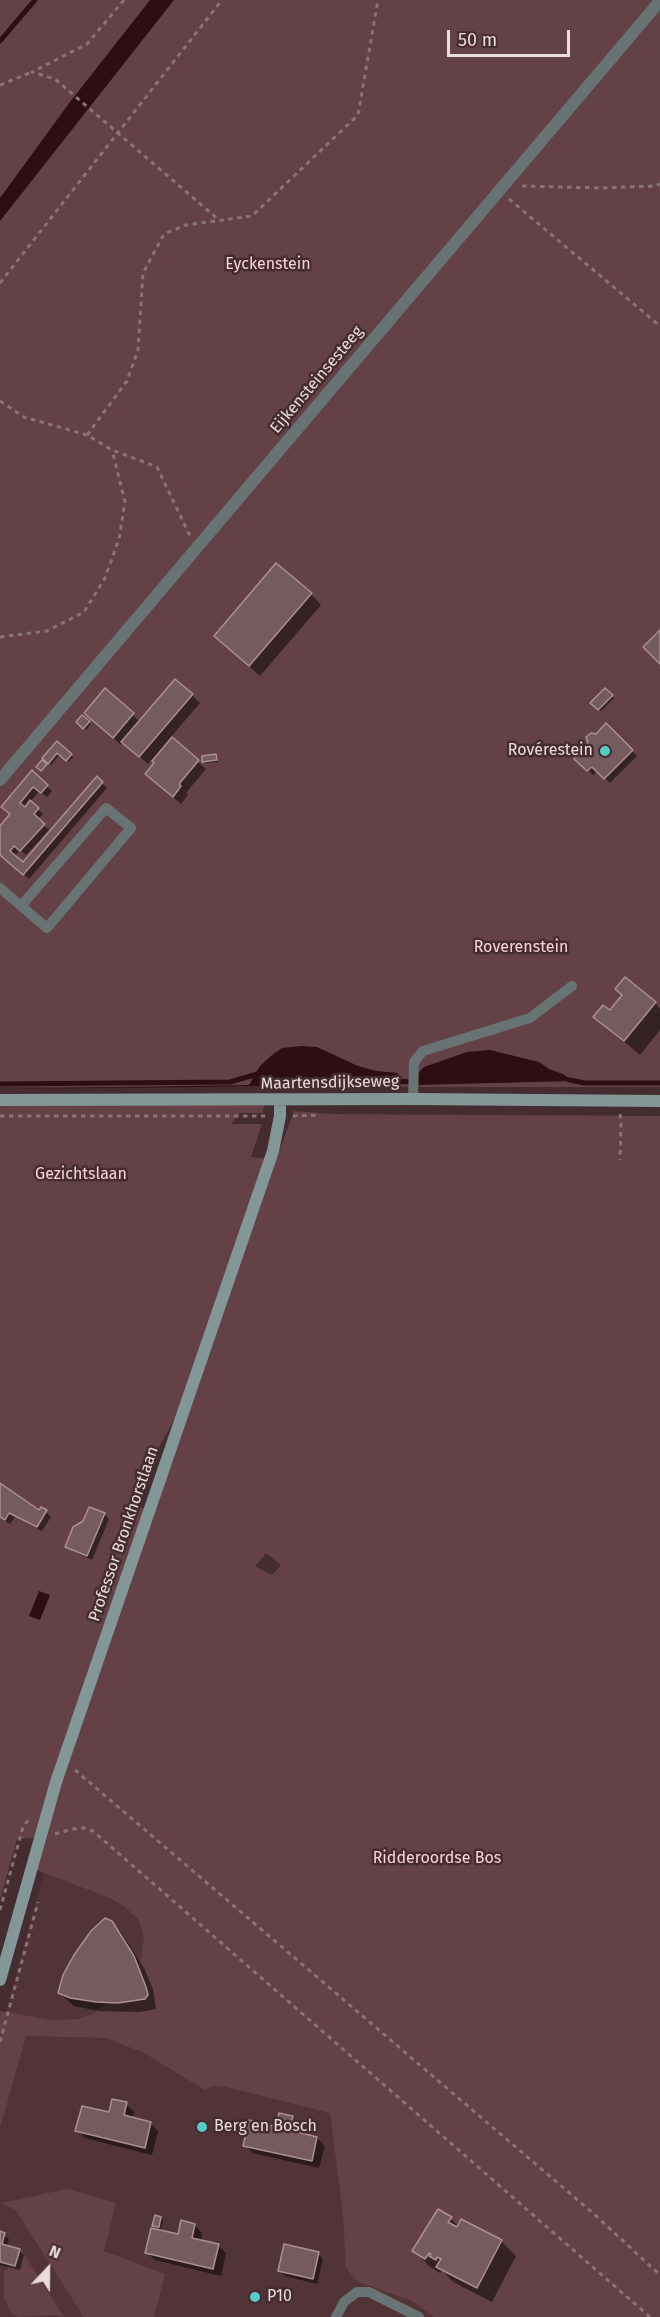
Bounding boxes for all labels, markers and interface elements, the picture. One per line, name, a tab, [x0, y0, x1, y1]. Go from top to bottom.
scale bar	[450, 18, 573, 56]
text: 50 m	[458, 29, 497, 51]
park label: Eyckenstein	[225, 255, 311, 275]
street label: Eijkensteinsesteeg	[266, 322, 368, 438]
place label: Rovérestein	[508, 741, 593, 761]
marker: Rovérestein	[598, 744, 612, 758]
park label: Roverenstein	[474, 938, 568, 958]
street label: Maartensdijkseweg	[261, 1072, 399, 1094]
park label: Gezichtslaan	[35, 1165, 127, 1185]
street label: Professor Bronkhorstlaan	[85, 1444, 163, 1624]
park label: Ridderoordse Bos	[373, 1849, 501, 1869]
place label: Berg en Bosch	[214, 2117, 317, 2137]
marker: Berg en Bosch	[195, 2120, 209, 2134]
north arrow	[18, 2239, 78, 2299]
text: N	[46, 2241, 63, 2263]
place label: P10	[267, 2287, 292, 2307]
marker: P10	[248, 2290, 262, 2304]

